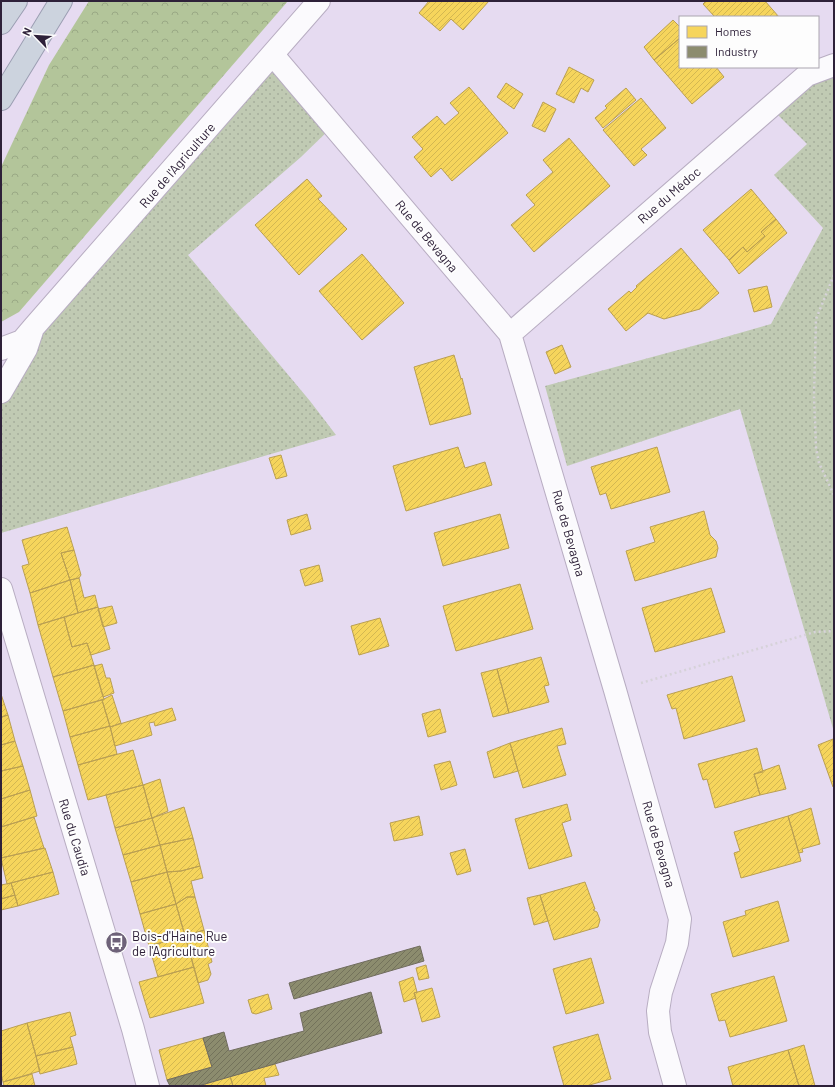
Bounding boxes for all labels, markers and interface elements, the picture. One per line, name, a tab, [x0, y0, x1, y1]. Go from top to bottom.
north arrow	[16, 16, 56, 56]
legend	[679, 16, 819, 68]
text: Homes	[715, 24, 752, 38]
text: N	[19, 25, 34, 38]
text: Industry	[715, 44, 758, 58]
street label: Rue de l'Agriculture	[136, 119, 218, 211]
street label: Rue du Médoc	[634, 163, 704, 227]
street label: Rue de Bevagna	[392, 197, 462, 275]
street label: Rue de Bevagna	[549, 488, 589, 578]
street label: Rue du Caudia	[56, 797, 94, 877]
street label: Rue de Bevagna	[639, 799, 679, 889]
place label: Bois-d'Haine Rue de l'Agriculture	[132, 928, 228, 959]
bus stop icon: Bois-d'Haine Rue de l'Agriculture	[103, 930, 129, 956]

